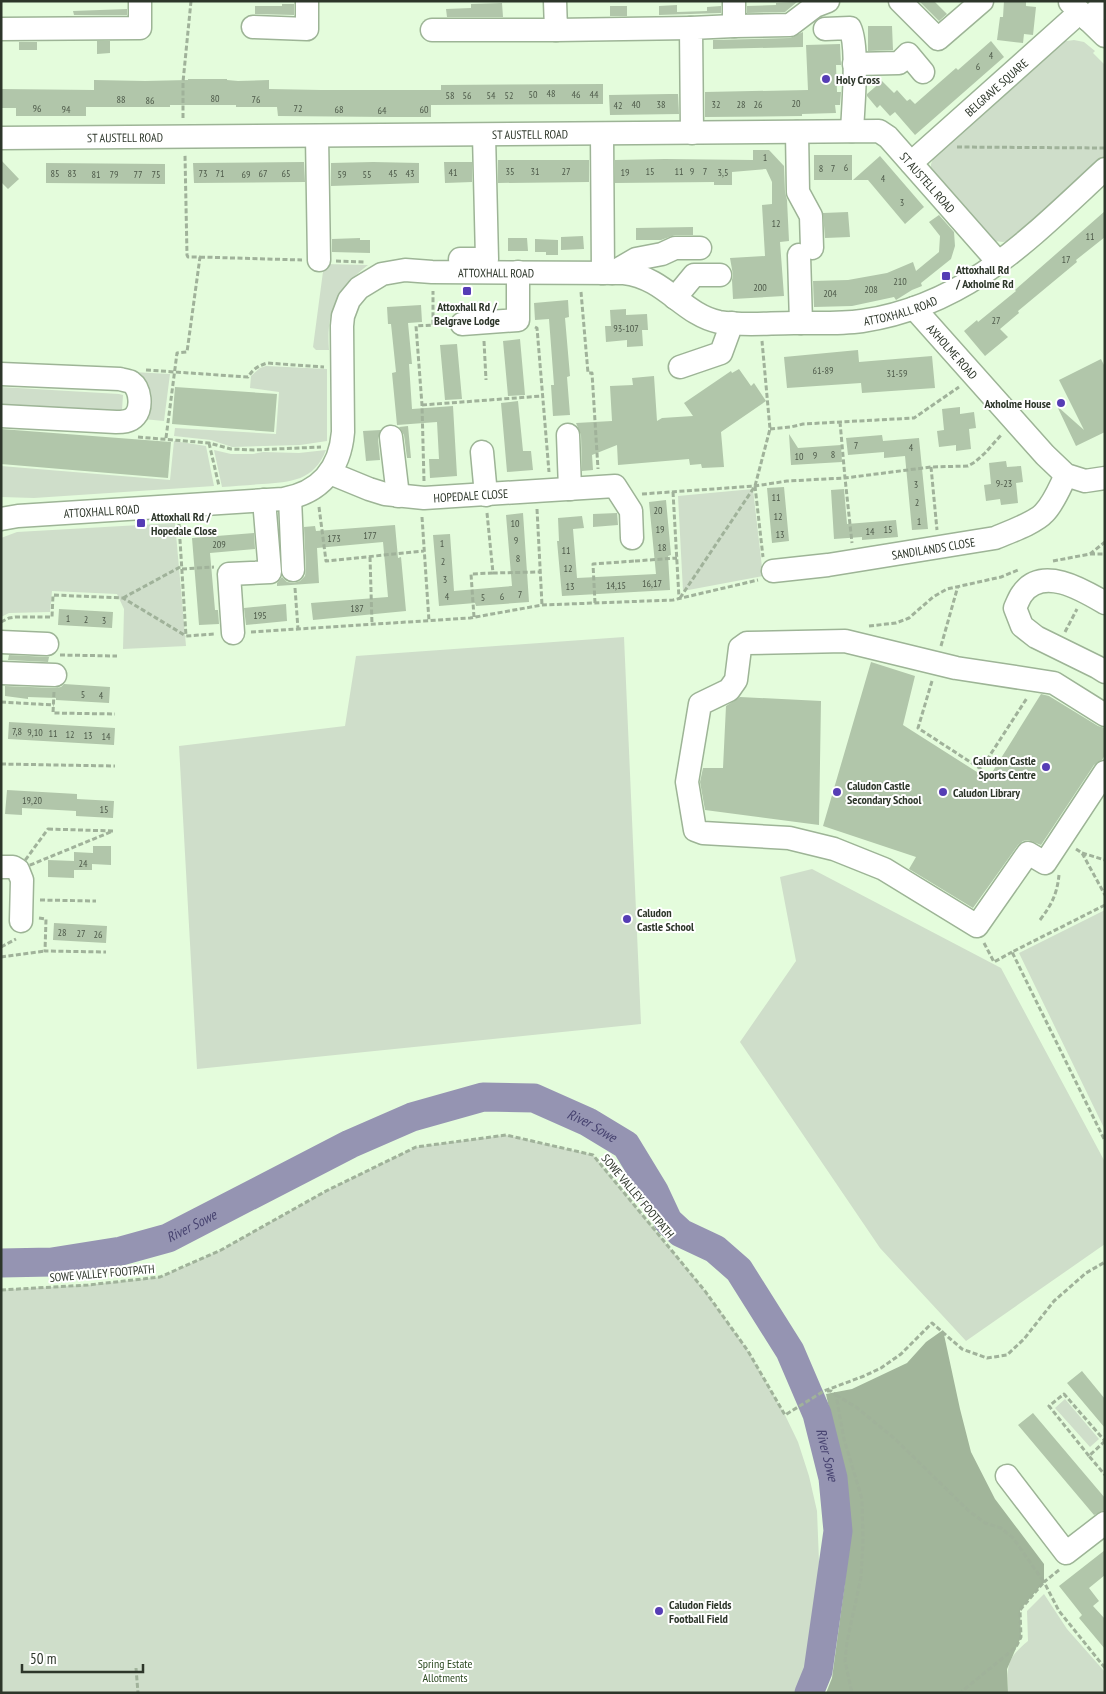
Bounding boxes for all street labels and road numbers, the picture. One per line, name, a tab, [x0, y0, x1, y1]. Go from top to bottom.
street label: BELGRAVE SQUARE	[961, 55, 1031, 119]
street label: ST AUSTELL ROAD	[492, 126, 568, 142]
street label: ST AUSTELL ROAD	[87, 129, 163, 145]
street label: ST AUSTELL ROAD	[897, 149, 958, 216]
street label: ATTOXHALL ROAD	[458, 265, 534, 280]
street label: ATTOXHALL ROAD	[863, 292, 939, 328]
street label: AXHOLME ROAD	[924, 321, 981, 382]
street label: HOPEDALE CLOSE	[433, 485, 509, 505]
street label: ATTOXHALL ROAD	[63, 501, 140, 521]
street label: SANDILANDS CLOSE	[890, 534, 976, 562]
street label: SOWE VALLEY FOOTPATH	[598, 1151, 678, 1241]
street label: SOWE VALLEY FOOTPATH	[49, 1261, 155, 1285]

